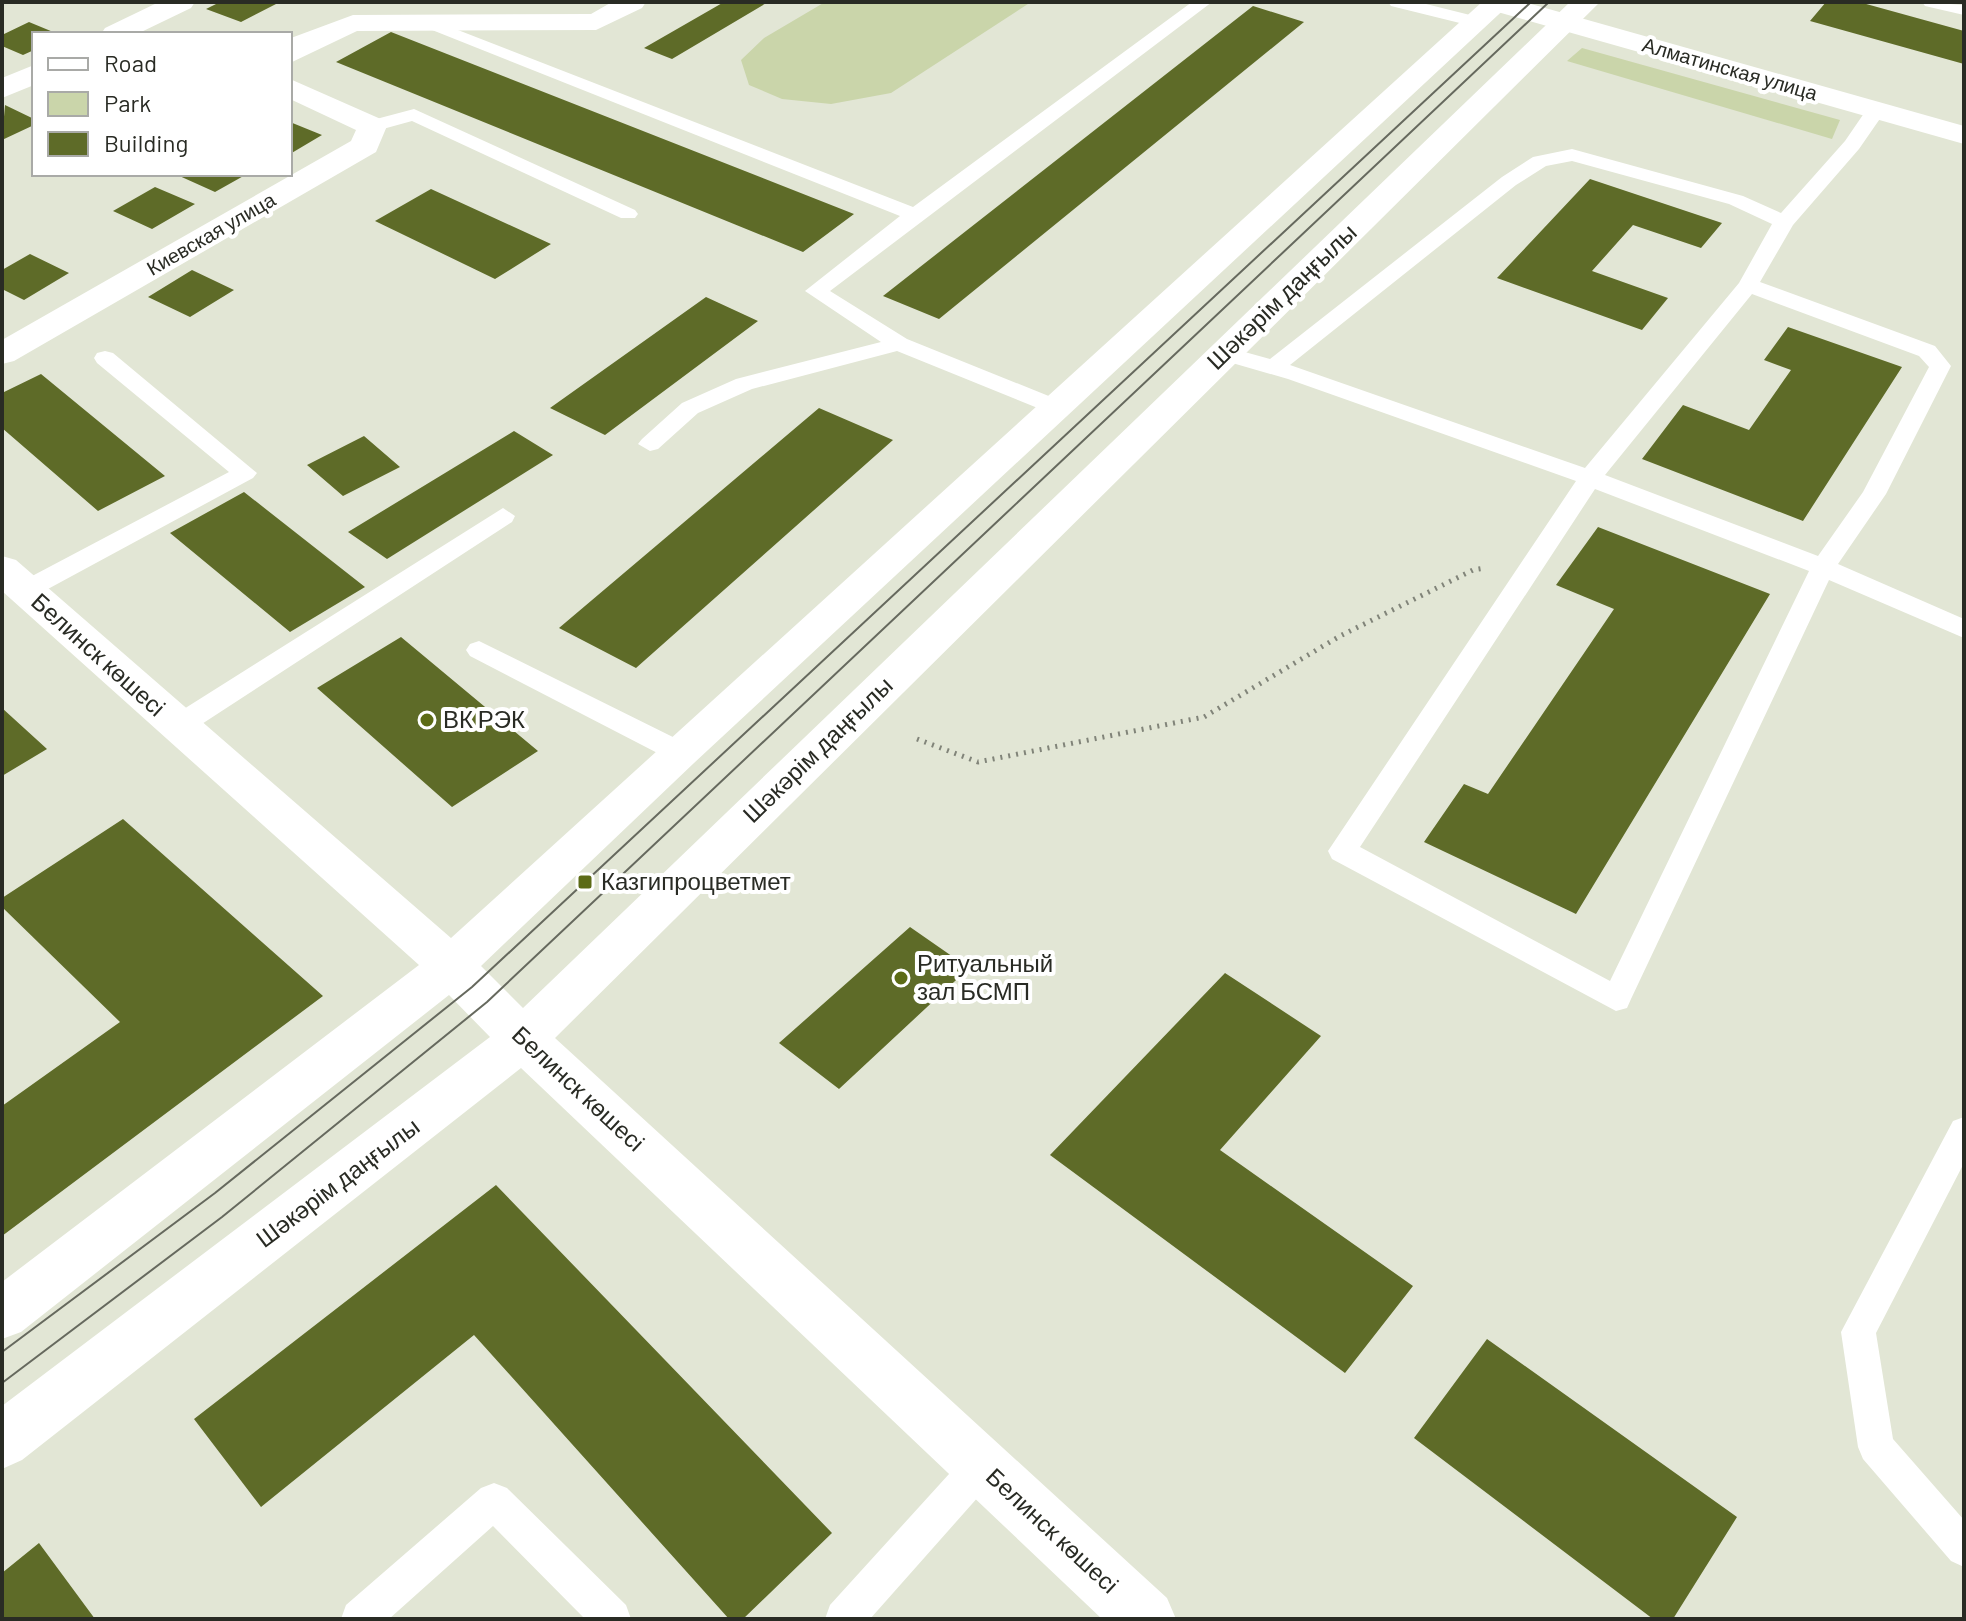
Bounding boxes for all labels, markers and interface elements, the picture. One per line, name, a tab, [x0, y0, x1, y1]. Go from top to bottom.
legend	[32, 32, 292, 176]
street label: Алматинская улица	[1640, 32, 1821, 105]
text: Road	[104, 48, 157, 77]
text: Park	[104, 88, 151, 117]
text: Building	[104, 128, 188, 157]
street label: Киевская улица	[142, 186, 280, 280]
street label: Шәкәрім даңғылы	[1200, 217, 1362, 375]
street label: Белинск көшесі	[26, 586, 172, 722]
street label: Шәкәрім даңғылы	[736, 670, 898, 828]
place label: ВК РЭК	[443, 704, 525, 733]
marker: ВК РЭК	[418, 711, 436, 729]
place label: Казгипроцветмет	[601, 866, 791, 895]
marker: Казгипроцветмет	[576, 873, 594, 891]
place label: Ритуальный зал БСМП	[917, 948, 1053, 1005]
marker: Ритуальный зал БСМП	[892, 969, 910, 987]
street label: Белинск көшесі	[507, 1019, 651, 1156]
street label: Шәкәрім даңғылы	[250, 1111, 425, 1253]
street label: Белинск көшесі	[981, 1461, 1125, 1598]

